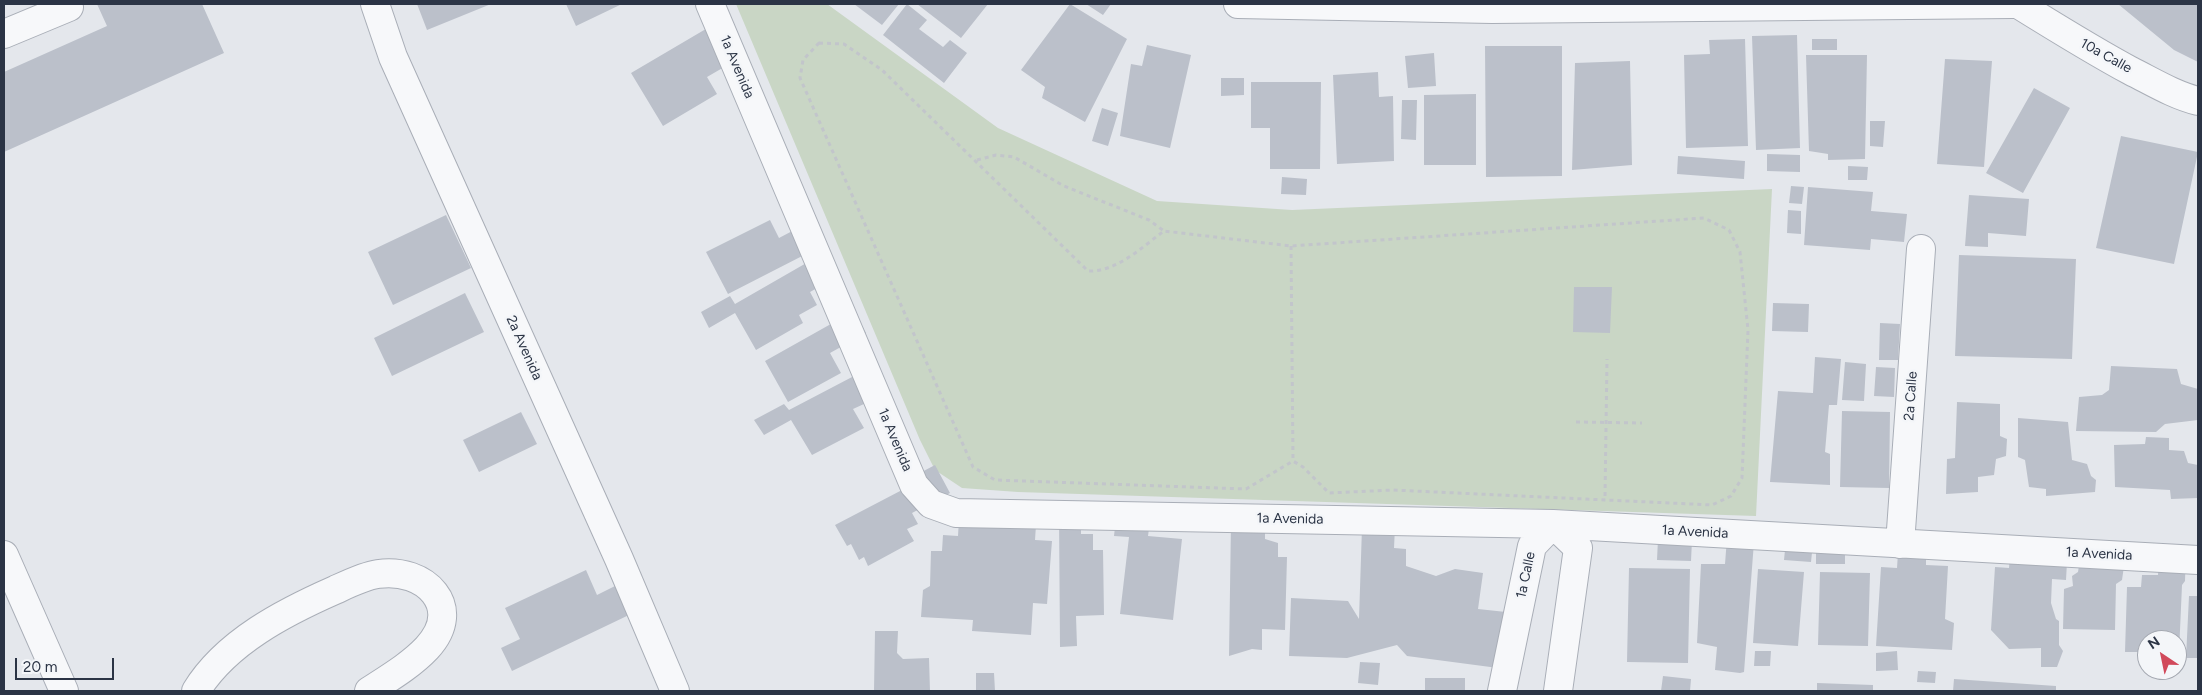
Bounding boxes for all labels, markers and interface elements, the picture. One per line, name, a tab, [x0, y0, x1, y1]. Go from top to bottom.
street label: 1a Avenida	[716, 33, 758, 101]
street label: 10a Calle	[2077, 35, 2135, 77]
street label: 2a Avenida	[502, 313, 546, 383]
street label: 2a Calle	[1901, 371, 1921, 421]
street label: 1a Avenida	[874, 406, 916, 474]
street label: 1a Avenida	[1256, 510, 1324, 528]
street label: 1a Avenida	[1661, 522, 1729, 542]
street label: 1a Avenida	[2065, 544, 2133, 564]
street label: 1a Calle	[1513, 550, 1539, 600]
north arrow	[2137, 630, 2187, 680]
text: N	[2145, 633, 2163, 653]
scale bar	[18, 648, 116, 680]
text: 20 m	[23, 658, 57, 676]

